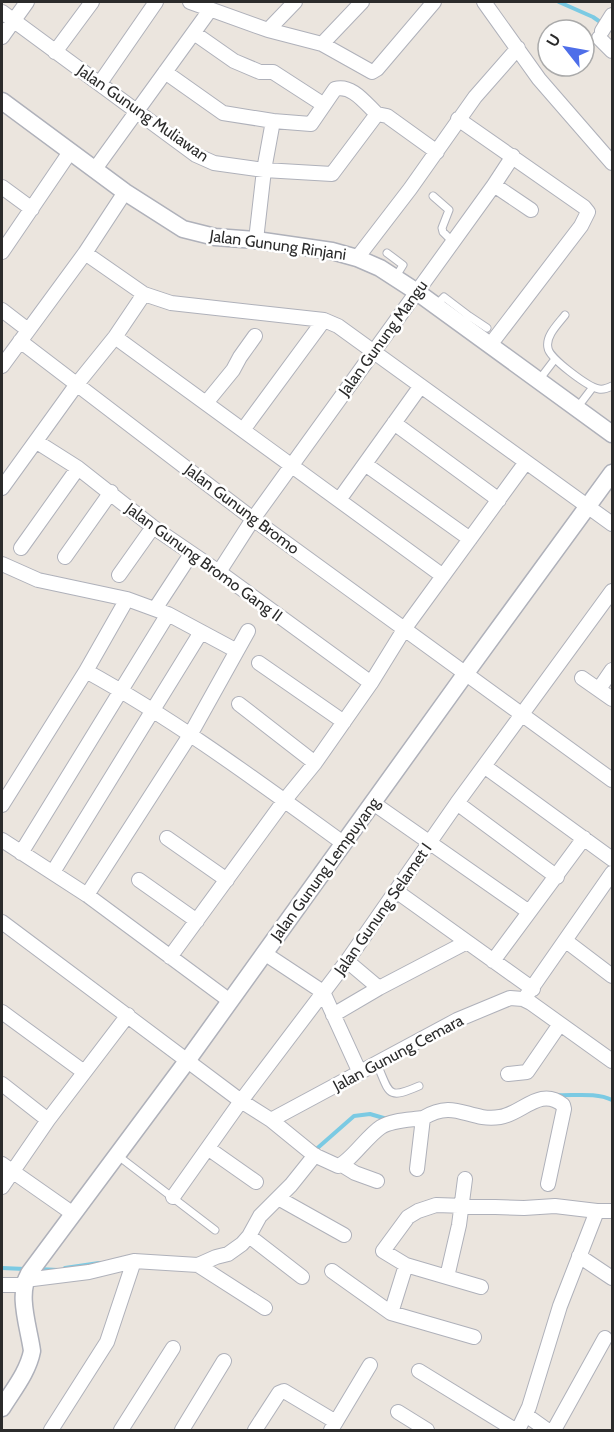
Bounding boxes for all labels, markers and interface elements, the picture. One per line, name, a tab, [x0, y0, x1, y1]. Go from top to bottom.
north arrow	[536, 18, 596, 78]
text: U	[542, 31, 565, 50]
street label: Jalan Gunung Muliawan	[73, 60, 213, 166]
street label: Jalan Gunung Rinjani	[207, 226, 348, 264]
street label: Jalan Gunung Mangu	[334, 276, 431, 400]
street label: Jalan Gunung Bromo	[180, 459, 303, 558]
street label: Jalan Gunung Bromo Gang II	[121, 498, 286, 625]
street label: Jalan Gunung Lempuyang	[266, 793, 384, 945]
street label: Jalan Gunung Selamet I	[330, 839, 436, 979]
street label: Jalan Gunung Cemara	[329, 1011, 467, 1096]

